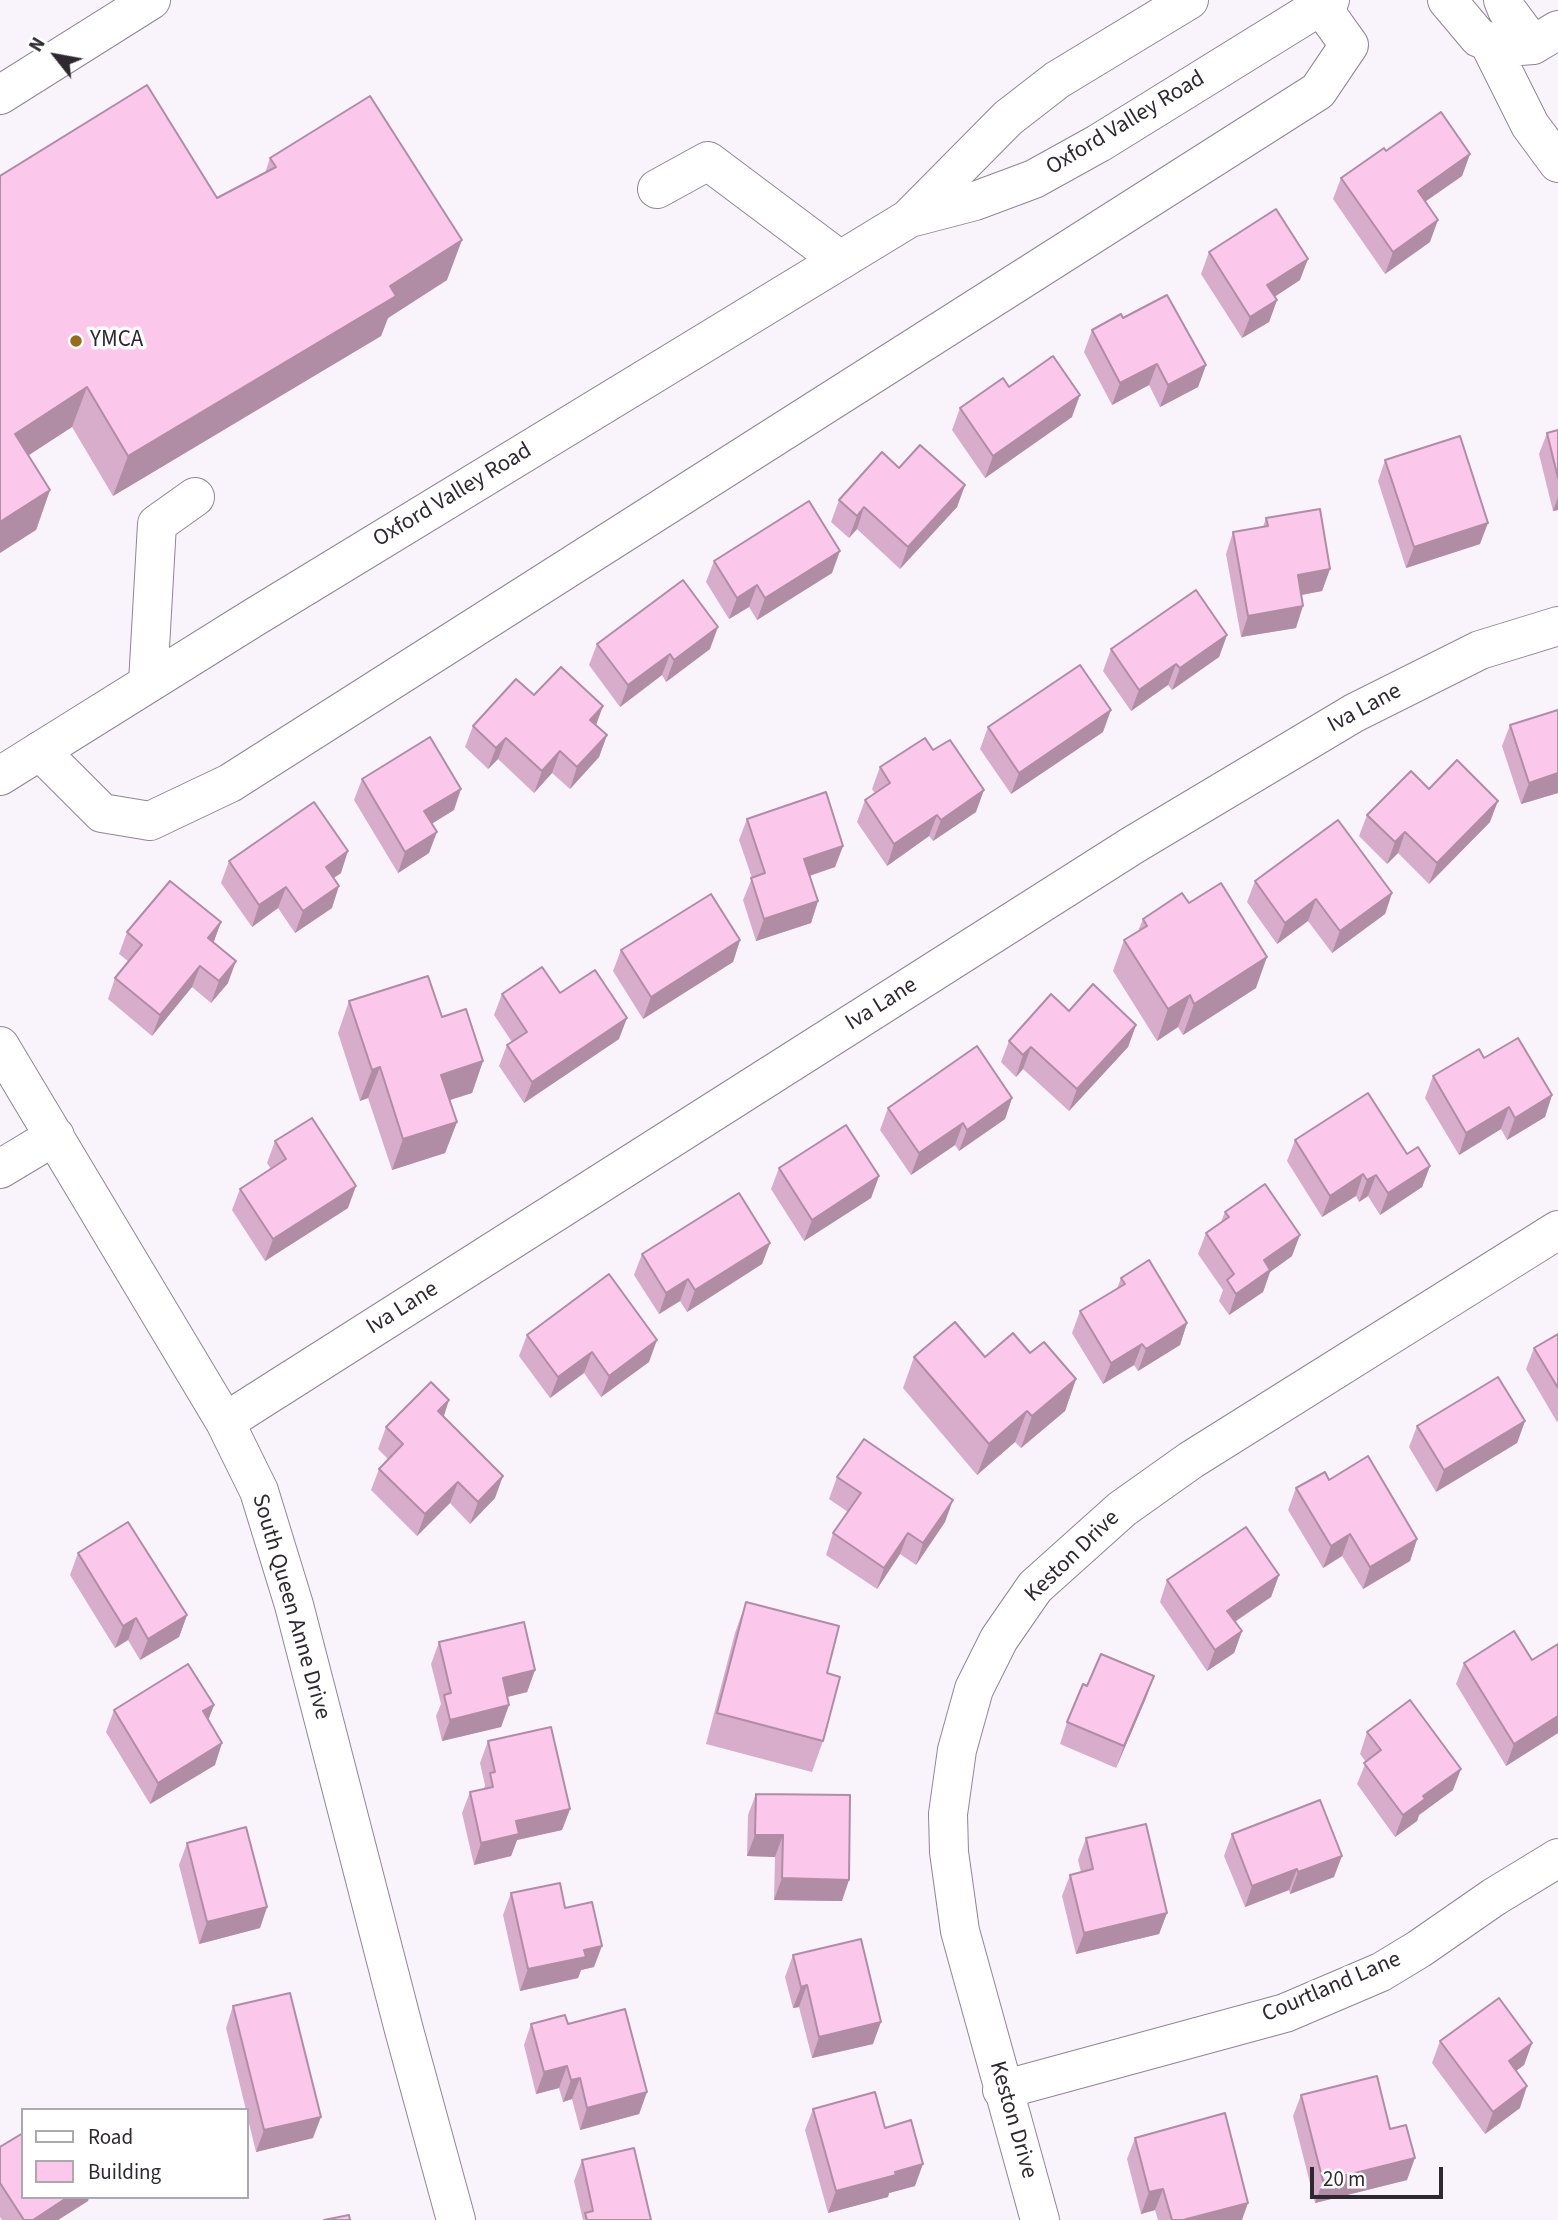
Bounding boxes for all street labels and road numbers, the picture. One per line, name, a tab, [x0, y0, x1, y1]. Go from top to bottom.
street label: Oxford Valley Road	[1042, 66, 1210, 182]
street label: Oxford Valley Road	[369, 438, 537, 554]
street label: Iva Lane	[1324, 678, 1406, 740]
street label: Iva Lane	[841, 972, 923, 1038]
street label: Iva Lane	[362, 1276, 444, 1342]
street label: South Queen Anne Drive	[245, 1491, 335, 1723]
street label: Keston Drive	[1020, 1505, 1126, 1609]
street label: Courtland Lane	[1258, 1946, 1406, 2030]
street label: Keston Drive	[982, 2058, 1042, 2182]

